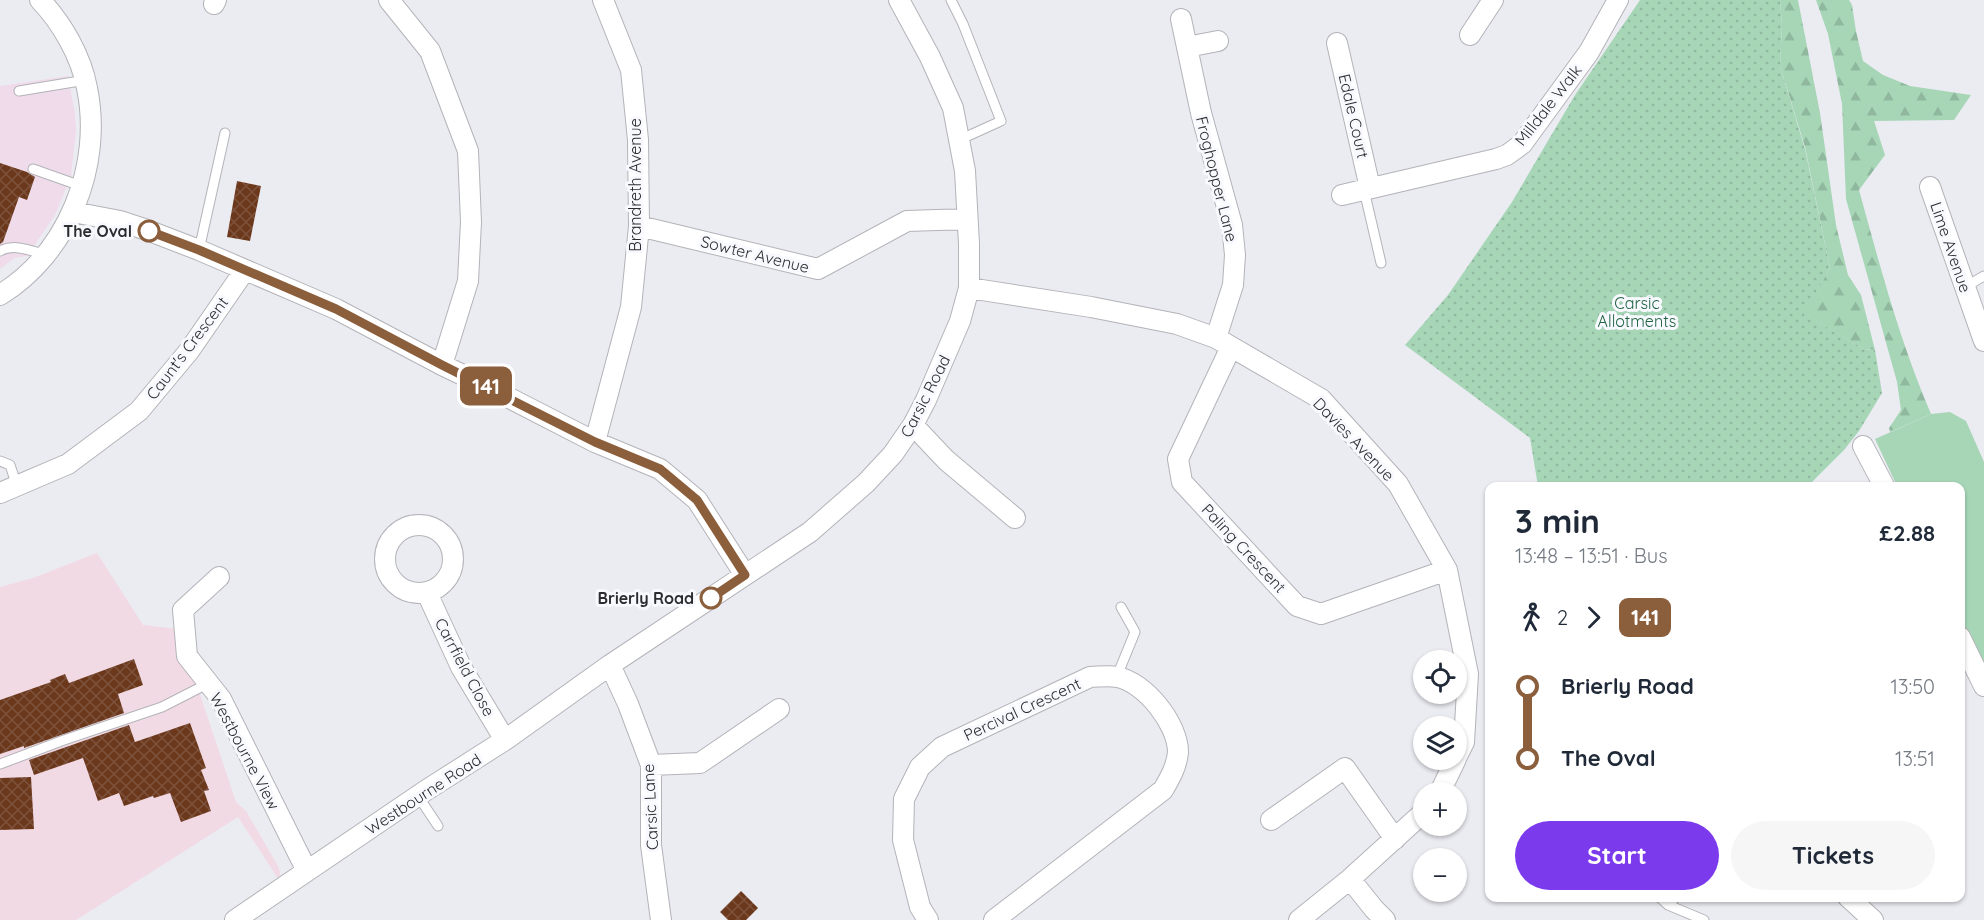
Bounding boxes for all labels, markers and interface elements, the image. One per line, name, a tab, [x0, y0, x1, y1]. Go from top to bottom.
street label: Milldale Walk	[1510, 60, 1586, 150]
street label: Edale Court	[1335, 72, 1373, 160]
street label: Froghopper Lane	[1192, 114, 1242, 244]
street label: Brandreth Avenue	[625, 118, 645, 252]
street label: Lime Avenue	[1926, 199, 1976, 295]
marker: The Oval	[138, 220, 160, 242]
place label: The Oval	[63, 221, 132, 241]
street label: Sowter Avenue	[699, 231, 811, 277]
street label: Caunt's Crescent	[142, 293, 232, 403]
park label: Carsic Allotments	[1598, 293, 1676, 331]
street label: Carsic Road	[896, 352, 954, 440]
line badge: 141	[452, 366, 520, 406]
text: 141	[472, 373, 500, 399]
street label: Davies Avenue	[1309, 393, 1399, 485]
street label: Paling Crescent	[1198, 499, 1290, 597]
text: 3 min	[1515, 500, 1600, 541]
text: £2.88	[1879, 519, 1935, 547]
text: 13:48 – 13:51 · Bus	[1515, 543, 1668, 568]
marker: Brierly Road	[700, 587, 722, 609]
place label: Brierly Road	[597, 588, 694, 608]
icon: walk	[1515, 601, 1548, 634]
icon: forward	[1577, 601, 1610, 634]
text: 141	[1631, 604, 1659, 630]
text: 2	[1557, 605, 1568, 630]
street label: Carrfield Close	[431, 614, 499, 720]
map controls	[1413, 650, 1467, 902]
button: locate	[1413, 650, 1467, 704]
text: Brierly Road	[1561, 672, 1694, 700]
street label: Percival Crescent	[960, 673, 1084, 745]
text: 13:50	[1891, 674, 1935, 699]
street label: Westbourne View	[206, 689, 284, 813]
button: layers	[1413, 716, 1467, 770]
text: The Oval	[1561, 744, 1656, 772]
text: 13:51	[1895, 746, 1935, 771]
street label: Westbourne Road	[361, 749, 485, 839]
street label: Carsic Lane	[638, 763, 662, 851]
button: +	[1413, 782, 1467, 836]
button: Start	[1515, 821, 1719, 890]
button: Tickets	[1731, 821, 1935, 890]
button: −	[1413, 848, 1467, 902]

